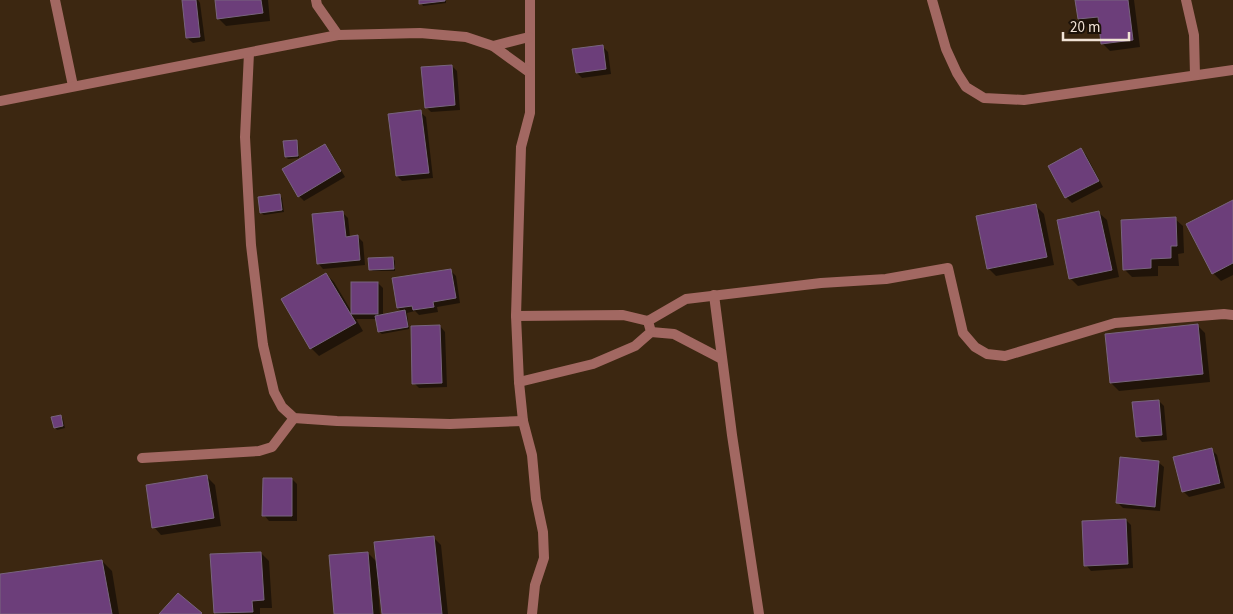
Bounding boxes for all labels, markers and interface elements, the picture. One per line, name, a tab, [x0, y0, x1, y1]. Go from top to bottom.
scale bar	[1063, 10, 1129, 42]
text: 20 m	[1070, 17, 1100, 38]

